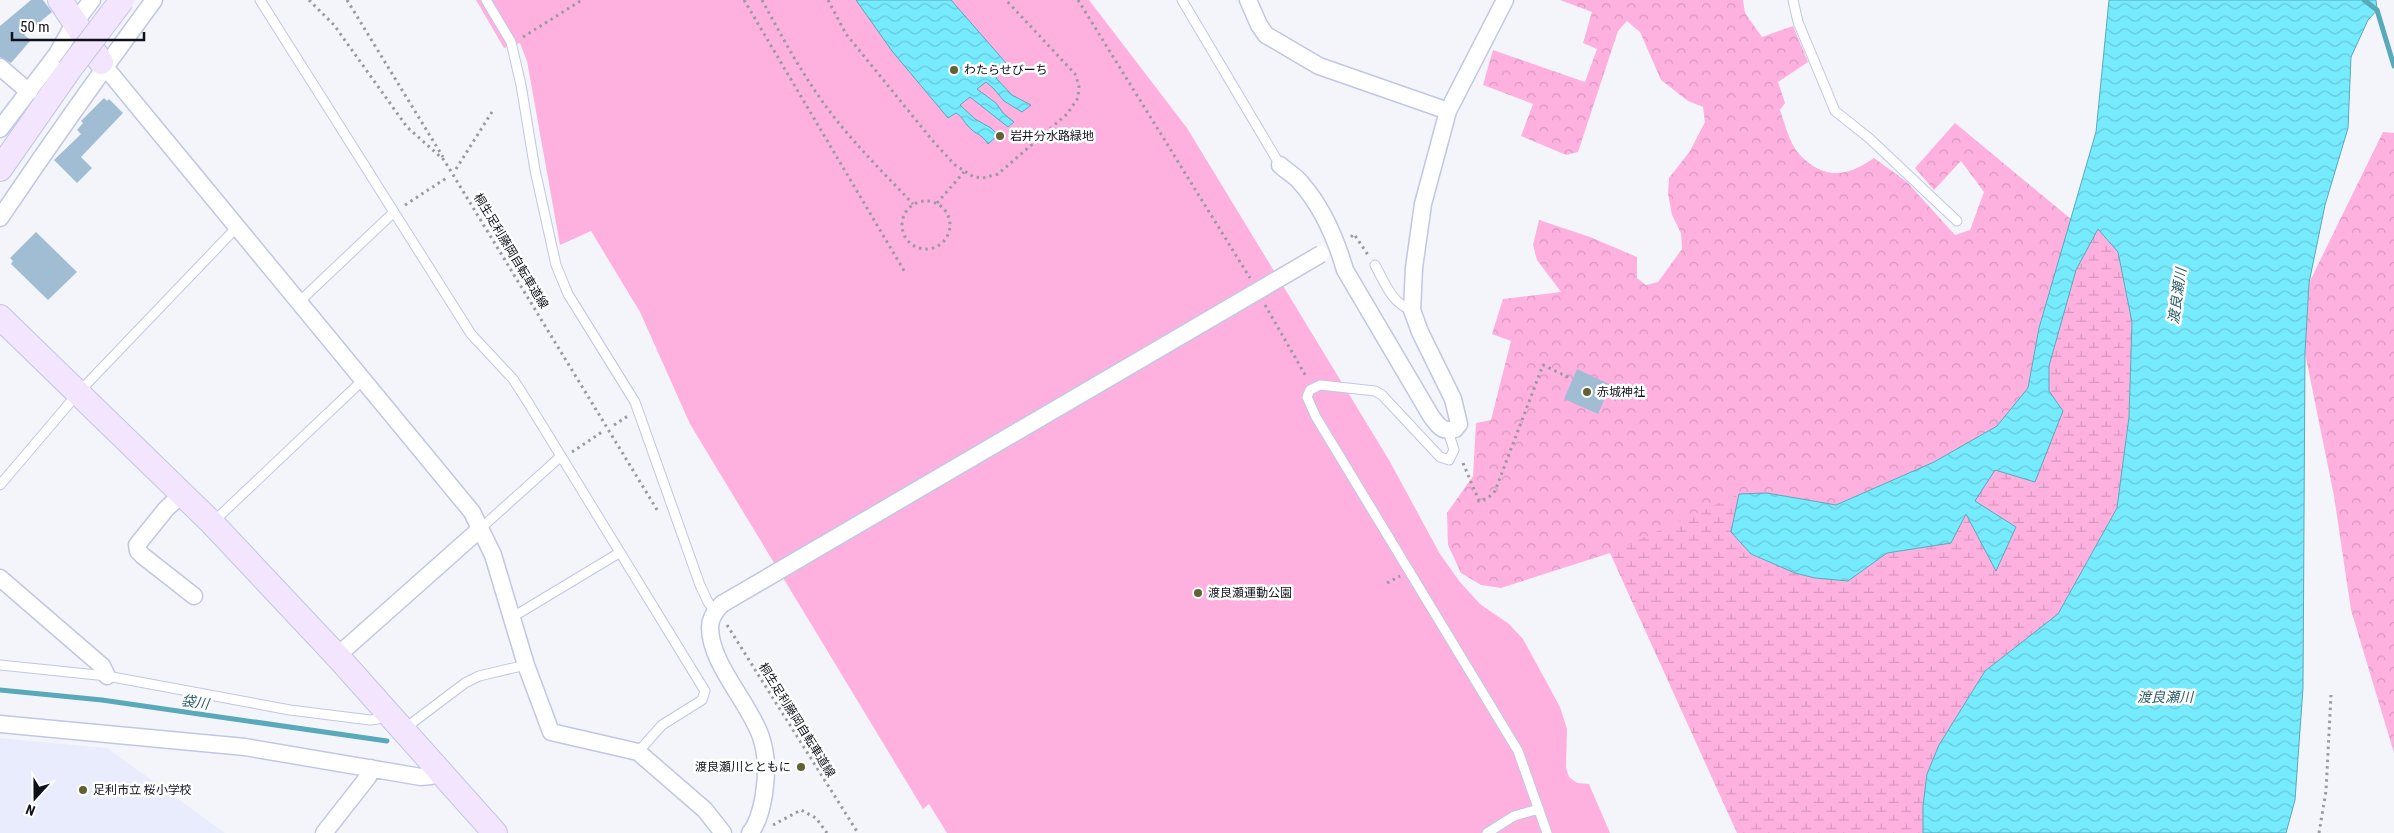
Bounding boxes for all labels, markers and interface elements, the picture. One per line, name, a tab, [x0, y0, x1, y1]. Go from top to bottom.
scale bar	[12, 10, 145, 42]
text: 50 m	[20, 18, 50, 36]
place label: わたらせびーち	[964, 63, 1048, 77]
marker: わたらせびーち	[948, 64, 960, 76]
place label: 岩井分水路緑地	[1010, 129, 1094, 143]
marker: 岩井分水路緑地	[994, 130, 1006, 142]
street label: 桐生足利藤岡自転車道線	[471, 191, 551, 311]
water label: 渡良瀬川	[2165, 265, 2189, 325]
place label: 赤城神社	[1597, 385, 1645, 399]
marker: 赤城神社	[1581, 386, 1593, 398]
place label: 渡良瀬運動公園	[1208, 586, 1292, 600]
marker: 渡良瀬運動公園	[1192, 587, 1204, 599]
street label: 桐生足利藤岡自転車道線	[756, 660, 838, 780]
water label: 渡良瀬川	[2137, 689, 2195, 705]
water label: 袋川	[180, 692, 212, 712]
place label: 渡良瀬川とともに	[695, 760, 791, 774]
marker: 渡良瀬川とともに	[795, 761, 807, 773]
north arrow	[10, 773, 60, 823]
place label: 足利市立 桜小学校	[93, 783, 192, 797]
marker: 足利市立 桜小学校	[77, 784, 89, 796]
text: N	[23, 801, 37, 819]

